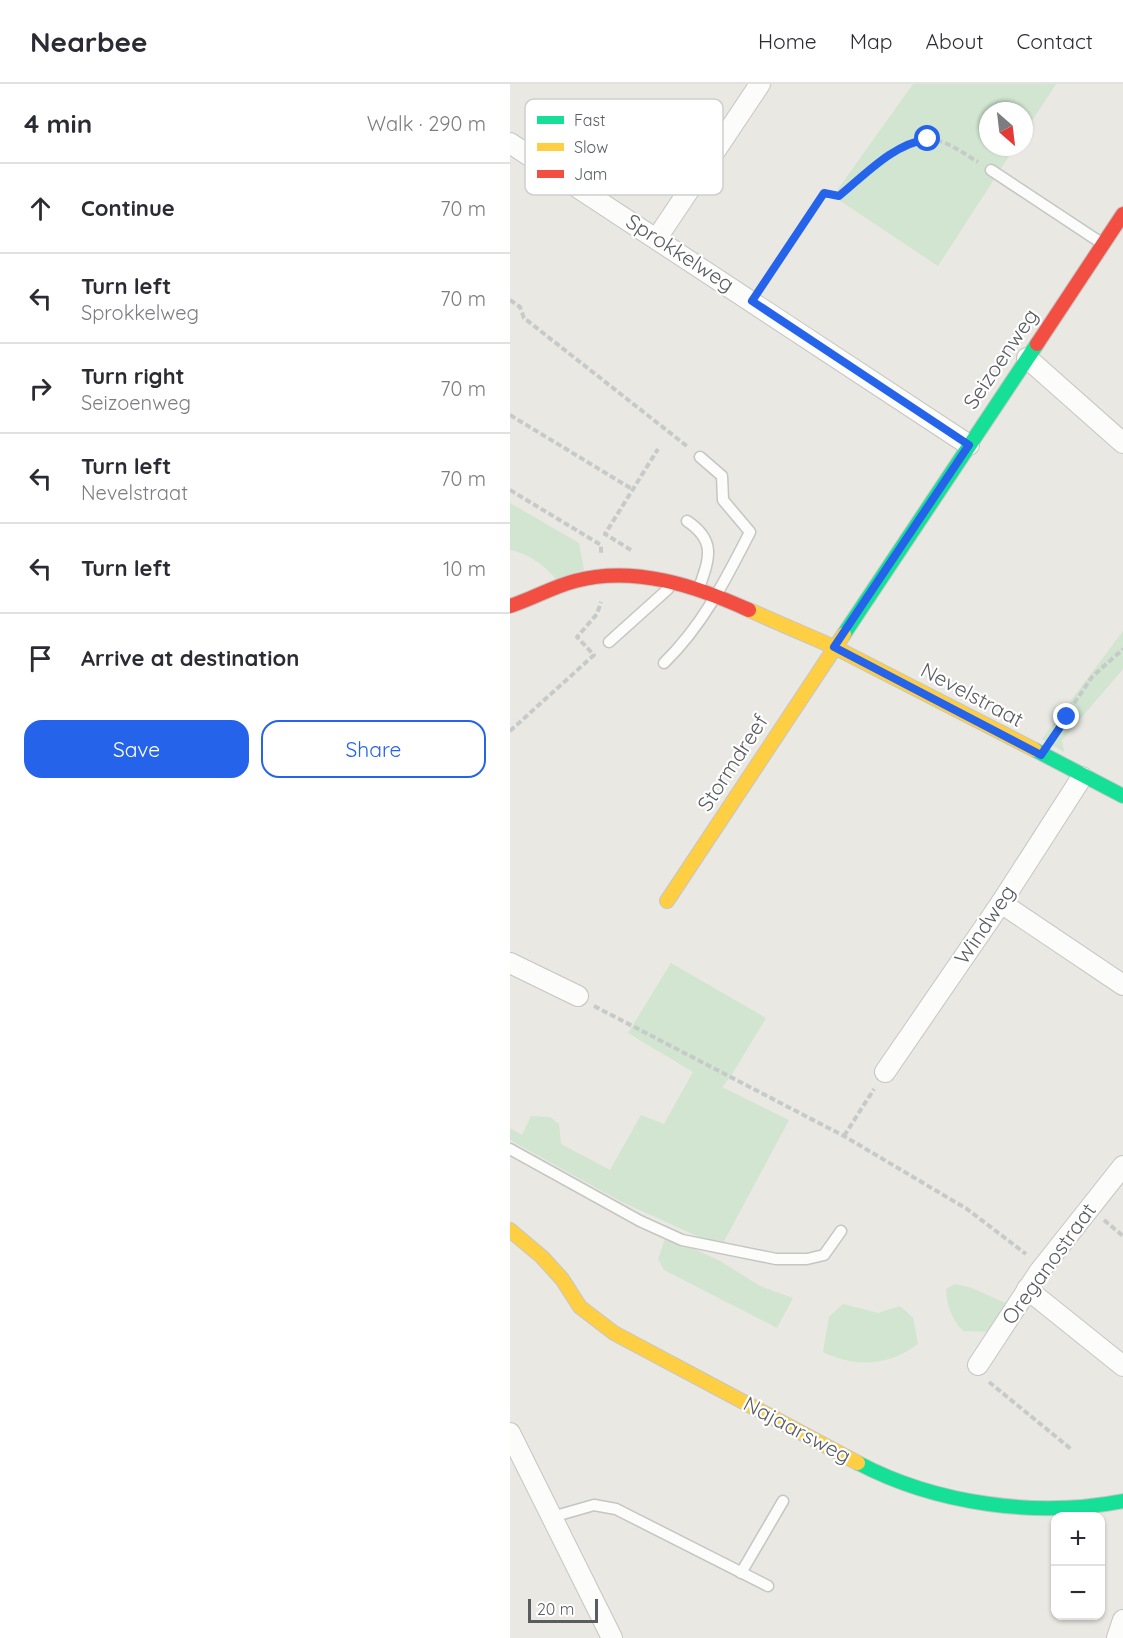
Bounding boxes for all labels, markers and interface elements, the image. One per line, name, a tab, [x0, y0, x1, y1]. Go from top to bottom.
text: Nearbee	[30, 24, 148, 59]
text: Home	[758, 28, 817, 54]
text: Map	[850, 28, 893, 54]
text: About	[926, 28, 984, 54]
text: Contact	[1017, 28, 1093, 54]
legend	[525, 99, 723, 195]
north arrow	[979, 102, 1033, 156]
text: 4 min	[24, 107, 92, 140]
text: Fast	[574, 110, 605, 130]
text: Walk · 290 m	[367, 111, 486, 136]
route start	[914, 125, 940, 151]
text: Slow	[574, 137, 608, 157]
text: Jam	[574, 164, 607, 184]
icon: ahead	[24, 192, 57, 225]
text: Continue	[81, 194, 175, 222]
text: 70 m	[440, 196, 486, 221]
street label: Sprokkelweg	[622, 208, 740, 297]
text: Turn left	[81, 272, 171, 300]
icon: left	[24, 282, 57, 315]
text: 70 m	[440, 286, 486, 311]
text: Sprokkelweg	[81, 300, 199, 325]
street label: Seizoenweg	[957, 303, 1043, 414]
text: Turn right	[81, 362, 185, 390]
icon: right	[24, 372, 57, 405]
text: 70 m	[440, 376, 486, 401]
text: Seizoenweg	[81, 390, 191, 415]
text: Turn left	[81, 452, 171, 480]
icon: left	[24, 462, 57, 495]
text: 70 m	[440, 466, 486, 491]
text: Nevelstraat	[81, 480, 188, 505]
icon: left	[24, 552, 57, 585]
text: Turn left	[81, 554, 171, 582]
text: 10 m	[443, 556, 486, 581]
icon: arrive	[24, 642, 57, 675]
text: Arrive at destination	[81, 644, 299, 672]
street label: Nevelstraat	[917, 656, 1028, 732]
route end	[1053, 703, 1079, 729]
street label: Stormdreef	[691, 709, 773, 816]
button: Save	[24, 720, 249, 778]
button: Share	[261, 720, 486, 778]
street label: Windweg	[948, 880, 1020, 969]
street label: Oreganostraat	[995, 1198, 1101, 1329]
street label: Najaarsweg	[739, 1390, 856, 1468]
map controls	[1051, 1512, 1105, 1620]
button: +	[1051, 1512, 1105, 1566]
button: −	[1051, 1566, 1105, 1620]
scale bar	[528, 1596, 598, 1624]
text: 20 m	[537, 1599, 574, 1619]

